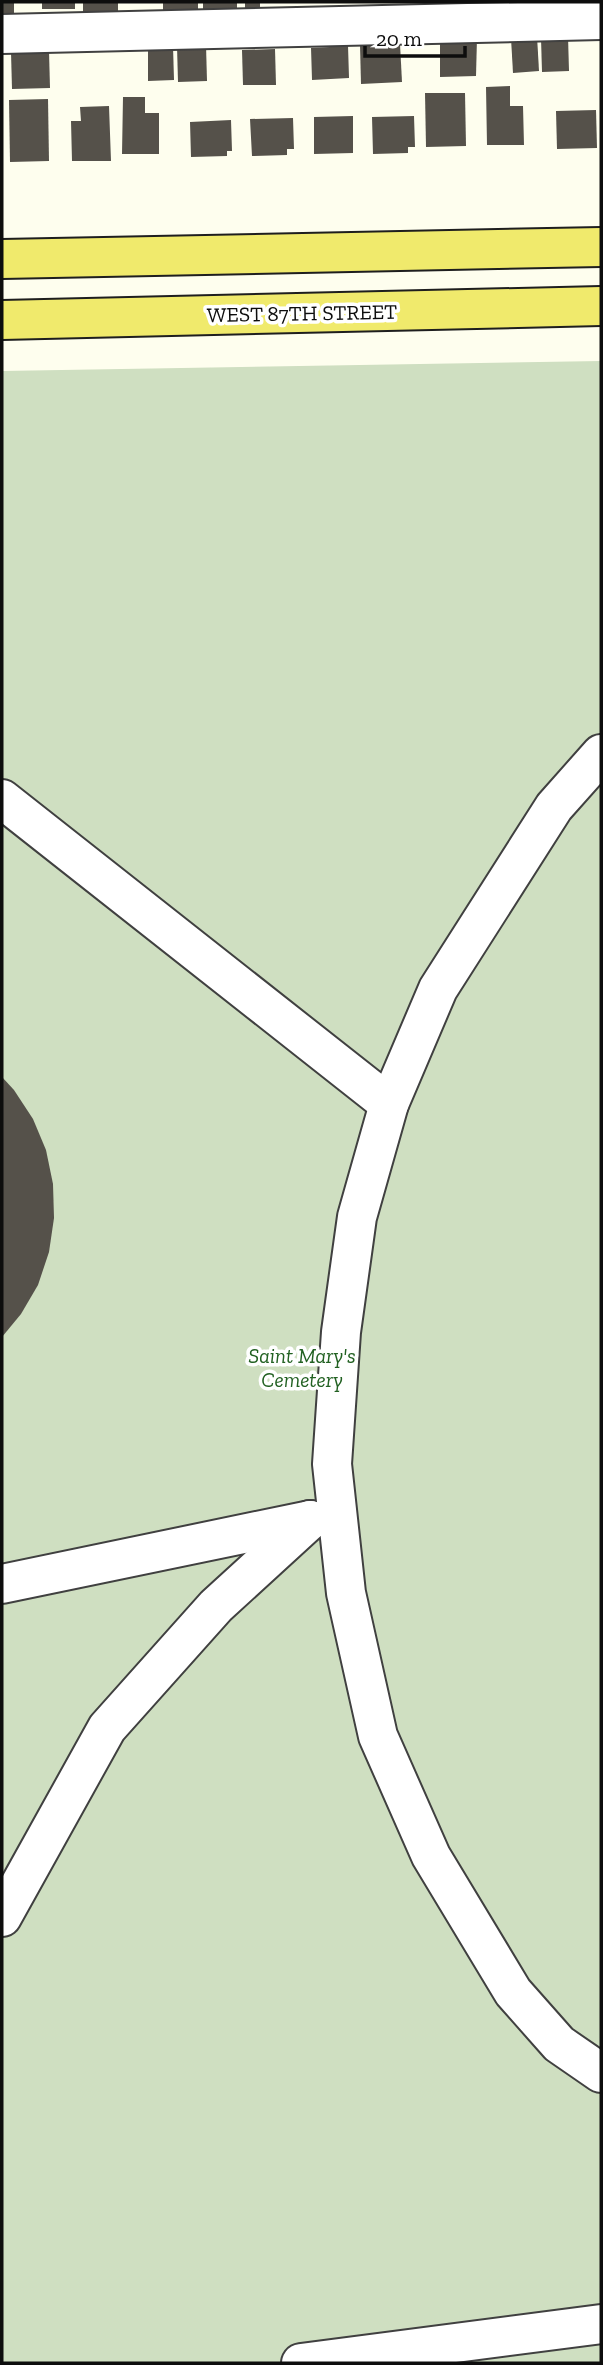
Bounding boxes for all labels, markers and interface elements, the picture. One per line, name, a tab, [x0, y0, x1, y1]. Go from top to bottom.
scale bar	[365, 14, 465, 58]
text: 20 m	[376, 26, 422, 51]
street label: WEST 87TH STREET	[207, 299, 397, 327]
park label: Saint Mary's Cemetery	[248, 1343, 356, 1392]

